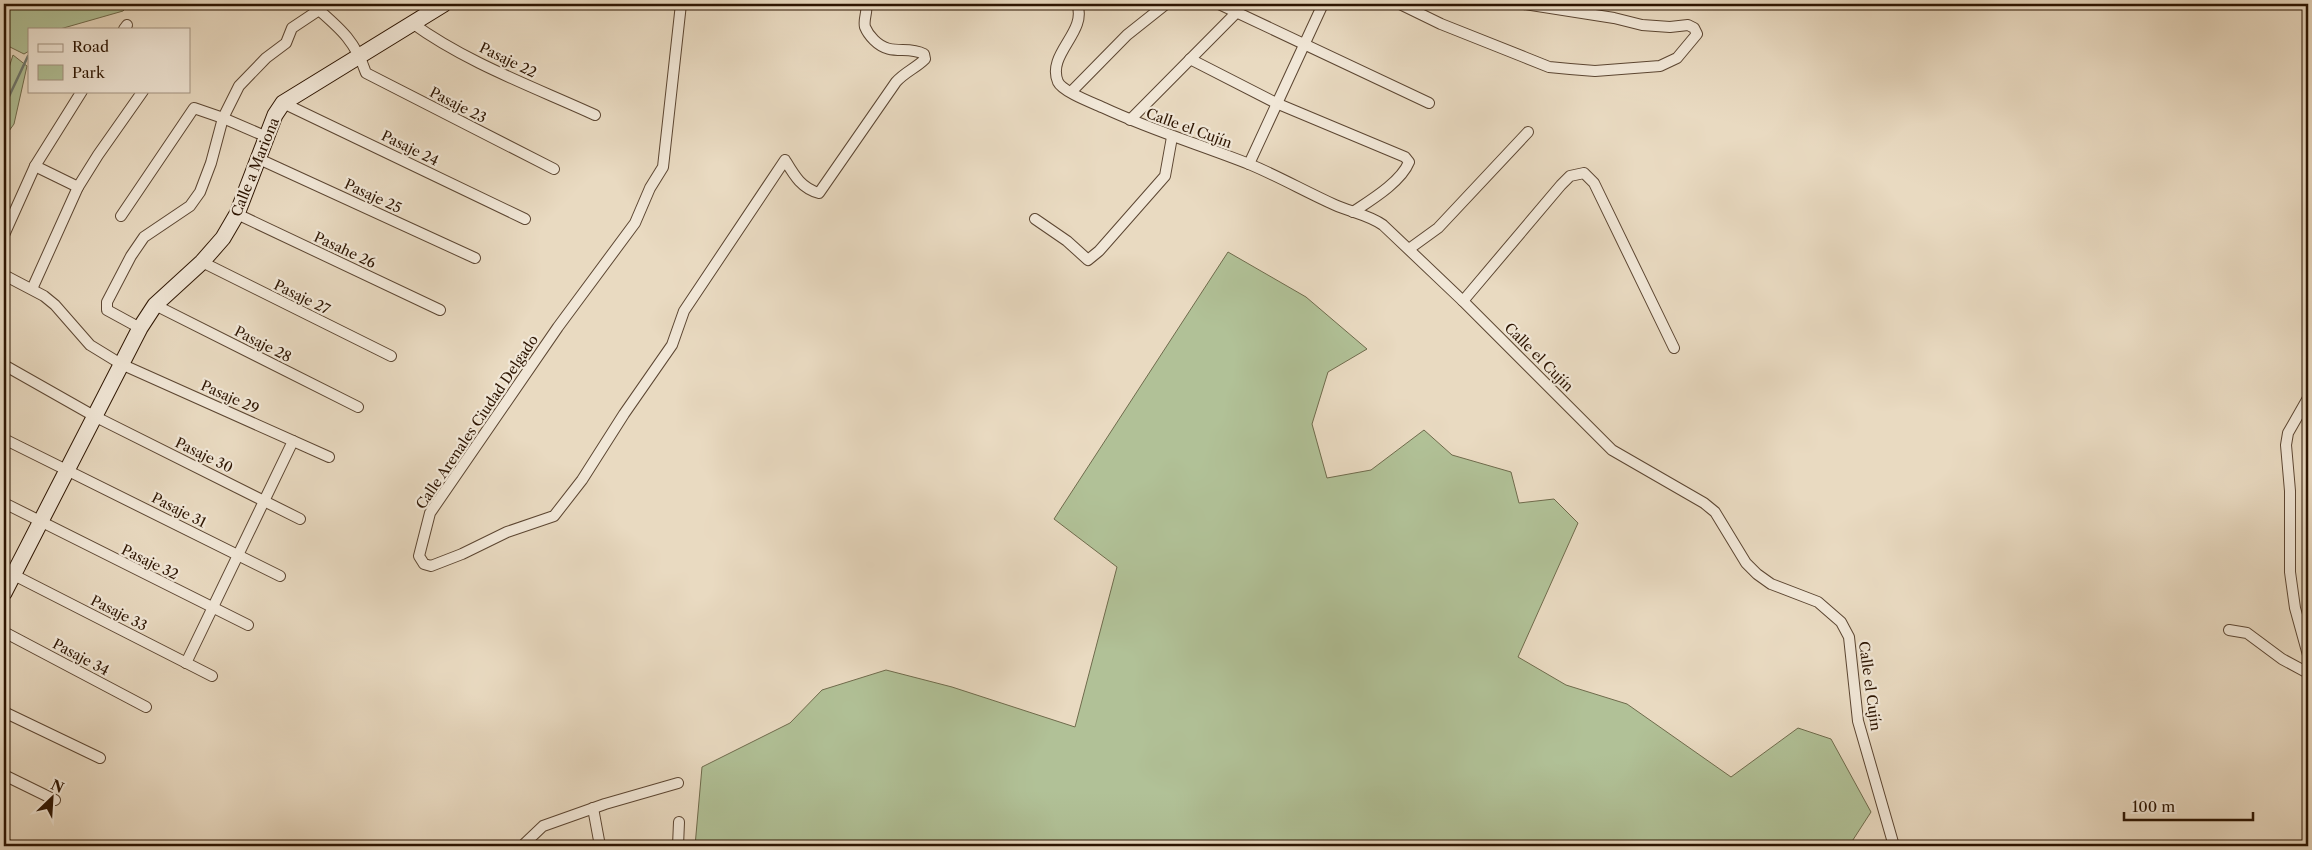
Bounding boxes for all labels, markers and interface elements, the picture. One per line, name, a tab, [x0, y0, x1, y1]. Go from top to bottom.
legend	[28, 28, 190, 92]
text: Road	[72, 37, 109, 56]
street label: Pasaje 22	[476, 38, 540, 82]
text: Park	[72, 63, 106, 82]
street label: Pasaje 23	[427, 83, 489, 127]
street label: Calle el Cujín	[1144, 104, 1235, 152]
street label: Calle a Mariona	[227, 114, 283, 219]
street label: Pasaje 24	[378, 126, 442, 170]
street label: Pasaje 25	[341, 175, 405, 217]
street label: Pasahe 26	[311, 228, 379, 272]
street label: Pasaje 27	[271, 276, 333, 318]
street label: Calle el Cujín	[1501, 319, 1577, 395]
street label: Pasaje 28	[231, 322, 295, 366]
street label: Calle Arenales Ciudad Delgado	[412, 331, 542, 513]
street label: Pasaje 29	[198, 376, 262, 418]
street label: Pasaje 30	[172, 433, 236, 477]
street label: Pasaje 31	[149, 489, 209, 531]
street label: Pasaje 32	[119, 540, 181, 584]
street label: Pasaje 33	[88, 591, 150, 635]
street label: Pasaje 34	[50, 635, 112, 679]
street label: Calle el Cujín	[1855, 640, 1885, 732]
north arrow	[28, 772, 78, 822]
text: N	[48, 775, 67, 797]
scale bar	[2124, 790, 2253, 822]
text: 100 m	[2132, 797, 2175, 816]

